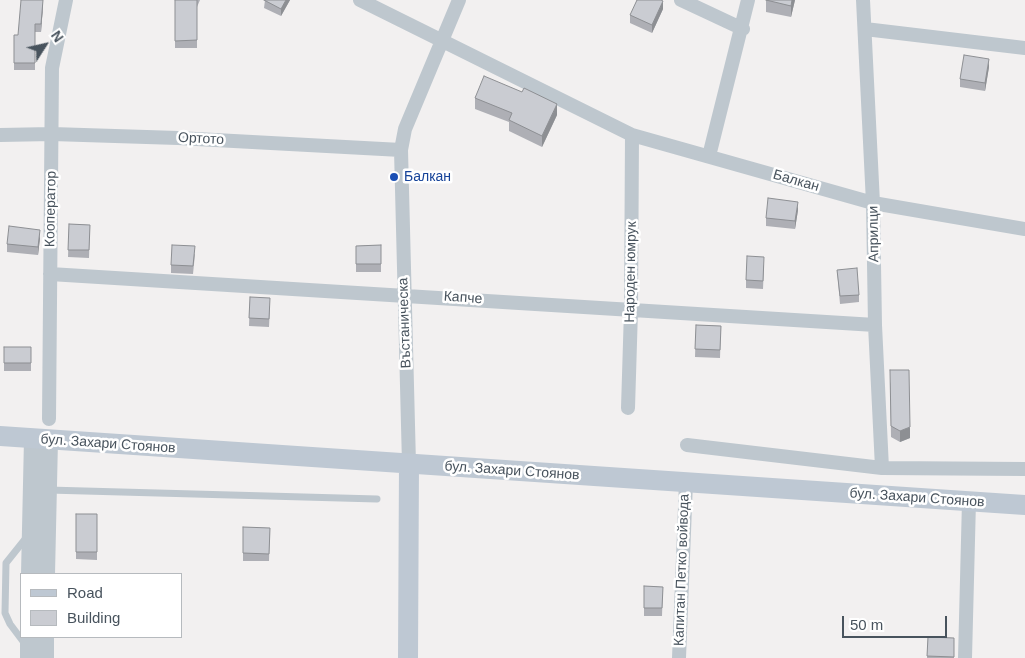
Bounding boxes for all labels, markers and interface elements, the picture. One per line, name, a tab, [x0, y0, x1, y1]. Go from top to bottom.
north arrow	[20, 20, 70, 70]
text: N	[48, 28, 67, 45]
street label: Ортото	[178, 129, 224, 149]
street label: Балкан	[771, 166, 821, 196]
place label: Балкан	[404, 169, 451, 185]
street label: Кооператор	[42, 171, 60, 247]
marker: Балкан	[388, 171, 400, 183]
street label: Априлци	[865, 206, 883, 262]
street label: Народен юмрук	[622, 221, 640, 323]
street label: Въстаническа	[395, 277, 415, 369]
street label: Капче	[443, 288, 483, 308]
street label: бул. Захари Стоянов	[40, 431, 176, 457]
street label: бул. Захари Стоянов	[444, 458, 580, 484]
street label: бул. Захари Стоянов	[849, 485, 985, 511]
street label: Капитан Петко войвода	[671, 494, 693, 646]
legend	[20, 573, 182, 638]
text: Road	[67, 584, 103, 601]
scale bar	[845, 606, 950, 638]
text: Building	[67, 609, 120, 626]
text: 50 m	[850, 616, 883, 633]

